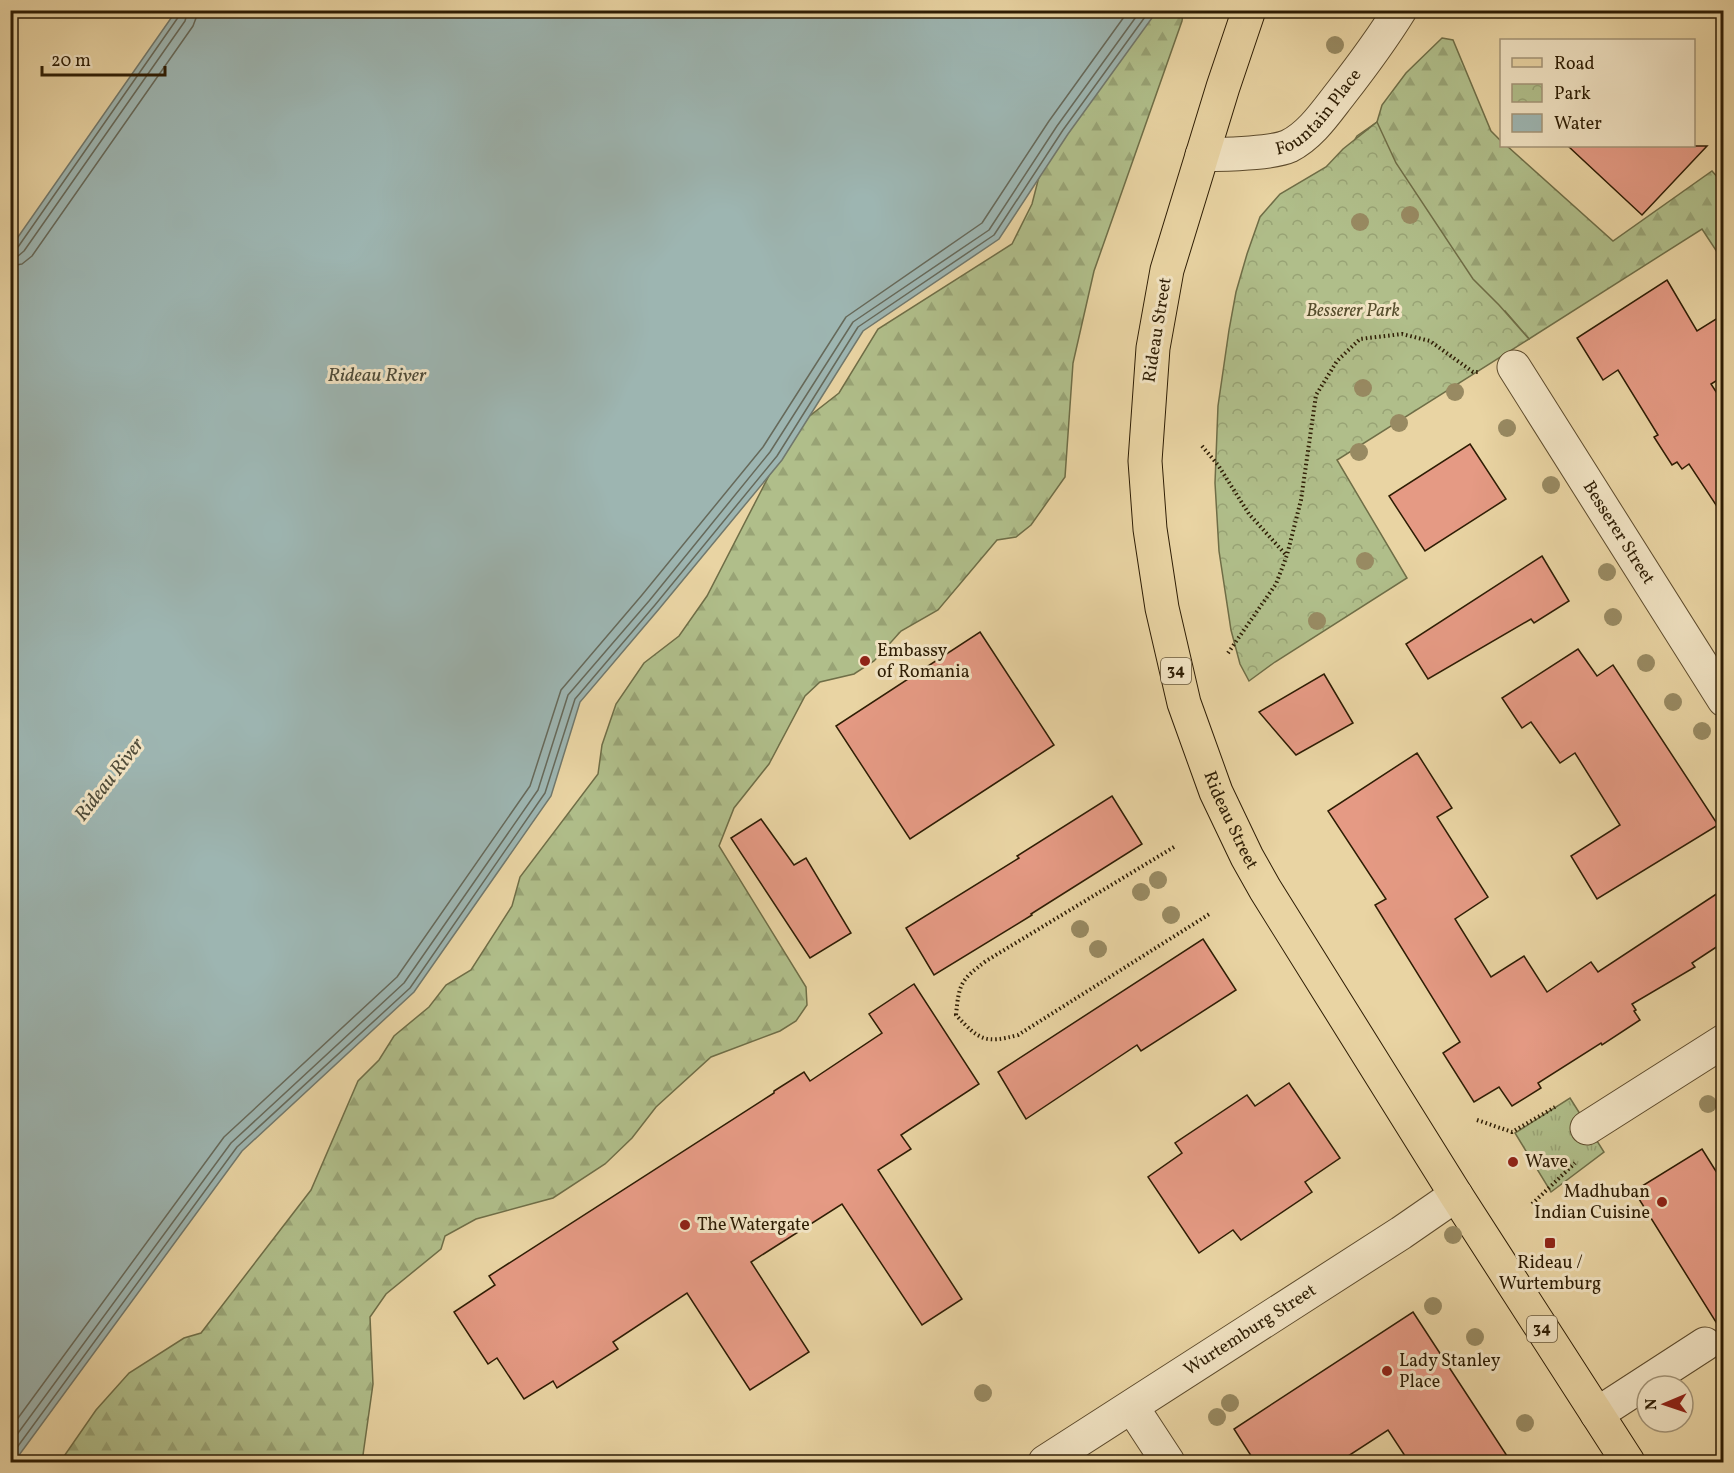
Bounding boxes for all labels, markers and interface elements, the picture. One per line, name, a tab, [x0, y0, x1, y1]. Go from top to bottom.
scale bar	[42, 39, 165, 77]
legend	[1500, 39, 1695, 147]
text: 20 m	[51, 49, 91, 74]
text: Road	[1554, 52, 1595, 77]
street label: Fountain Place	[1273, 64, 1368, 162]
text: Park	[1554, 82, 1591, 107]
text: Water	[1554, 112, 1602, 137]
street label: Rideau Street	[1137, 276, 1179, 384]
park label: Besserer Park	[1306, 299, 1400, 324]
water label: Rideau River	[327, 362, 427, 390]
street label: Besserer Street	[1576, 476, 1661, 589]
place label: Embassy of Romania	[877, 639, 970, 685]
marker: Embassy of Romania	[858, 654, 872, 668]
road number: 34	[1161, 658, 1191, 684]
water label: Rideau River	[68, 732, 152, 828]
street label: Rideau Street	[1197, 767, 1264, 874]
place label: Wave	[1525, 1150, 1568, 1175]
marker: Wave	[1506, 1155, 1520, 1169]
place label: Madhuban Indian Cuisine	[1534, 1180, 1650, 1226]
marker: Madhuban Indian Cuisine	[1655, 1195, 1669, 1209]
place label: The Watergate	[697, 1213, 810, 1238]
marker: The Watergate	[678, 1218, 692, 1232]
marker: Rideau / Wurtemburg	[1543, 1236, 1557, 1250]
place label: Rideau / Wurtemburg	[1499, 1251, 1601, 1297]
street label: Wurtemburg Street	[1179, 1278, 1321, 1382]
road number: 34	[1527, 1316, 1557, 1342]
place label: Lady Stanley Place	[1399, 1349, 1501, 1395]
marker: Lady Stanley Place	[1380, 1364, 1394, 1378]
north arrow	[1635, 1374, 1695, 1434]
text: N	[1641, 1398, 1663, 1411]

